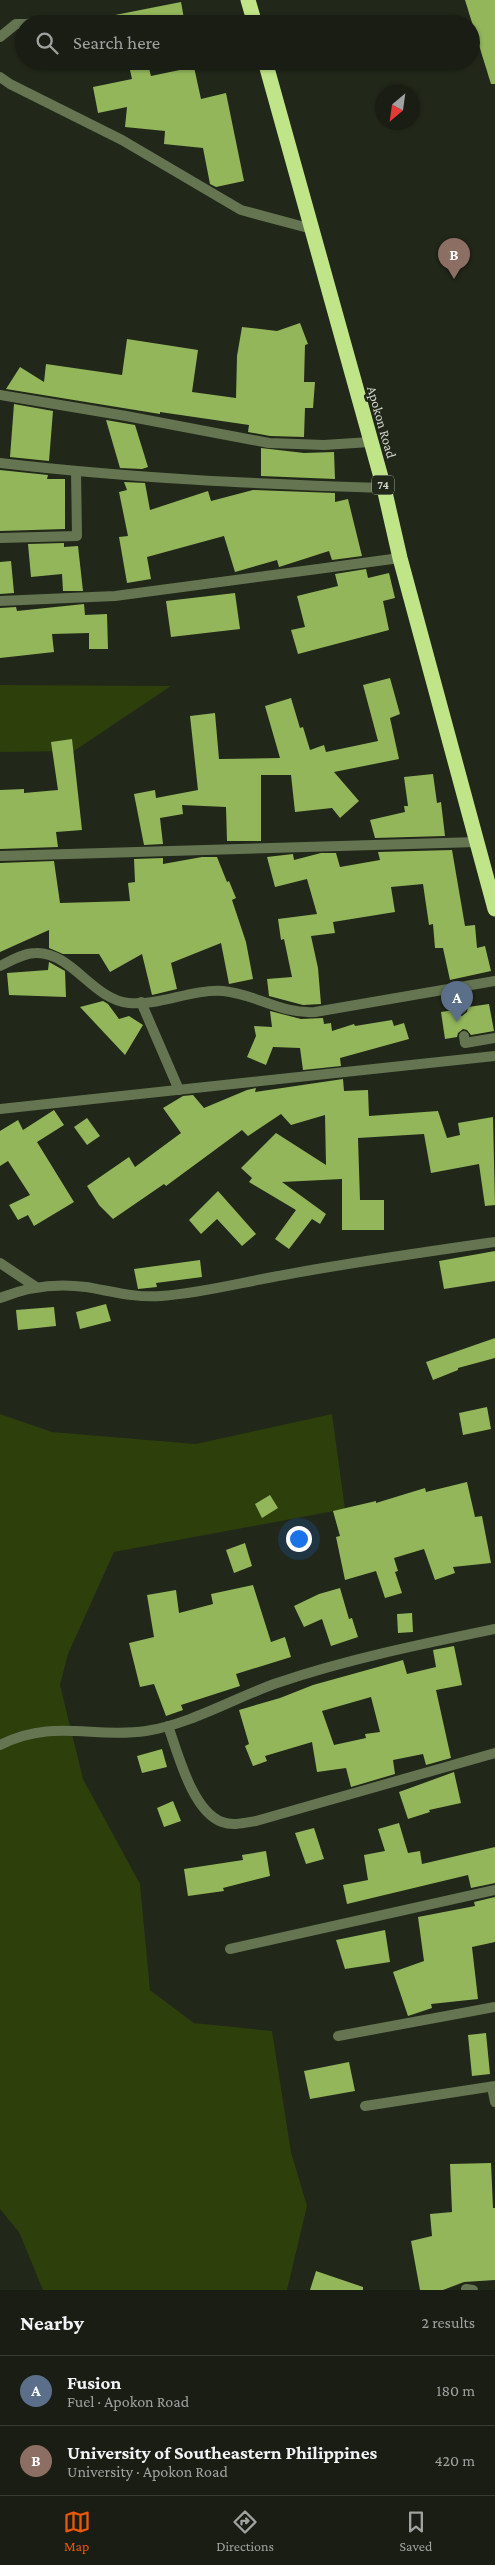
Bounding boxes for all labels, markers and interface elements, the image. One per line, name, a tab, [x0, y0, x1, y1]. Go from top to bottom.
search box	[15, 15, 480, 70]
icon: search	[33, 29, 61, 57]
text: Search here	[73, 32, 160, 53]
north arrow	[375, 85, 420, 130]
pin: B	[438, 238, 470, 279]
street label: Apokon Road	[364, 384, 400, 461]
road number: 74	[372, 476, 394, 494]
pin: A	[441, 981, 473, 1022]
your location	[286, 1526, 312, 1552]
text: Nearby	[20, 2311, 84, 2335]
text: 2 results	[422, 2314, 475, 2331]
text: Fusion	[67, 2372, 121, 2393]
text: A	[31, 2382, 41, 2399]
text: 180 m	[436, 2382, 475, 2399]
text: Fuel · Apokon Road	[67, 2393, 189, 2410]
text: University of Southeastern Philippines	[67, 2442, 377, 2463]
text: B	[31, 2452, 41, 2469]
text: 420 m	[434, 2452, 475, 2469]
text: University · Apokon Road	[67, 2463, 228, 2480]
tab: Map	[63, 2508, 91, 2554]
tab: Directions	[216, 2508, 274, 2554]
tab: Saved	[399, 2508, 432, 2554]

